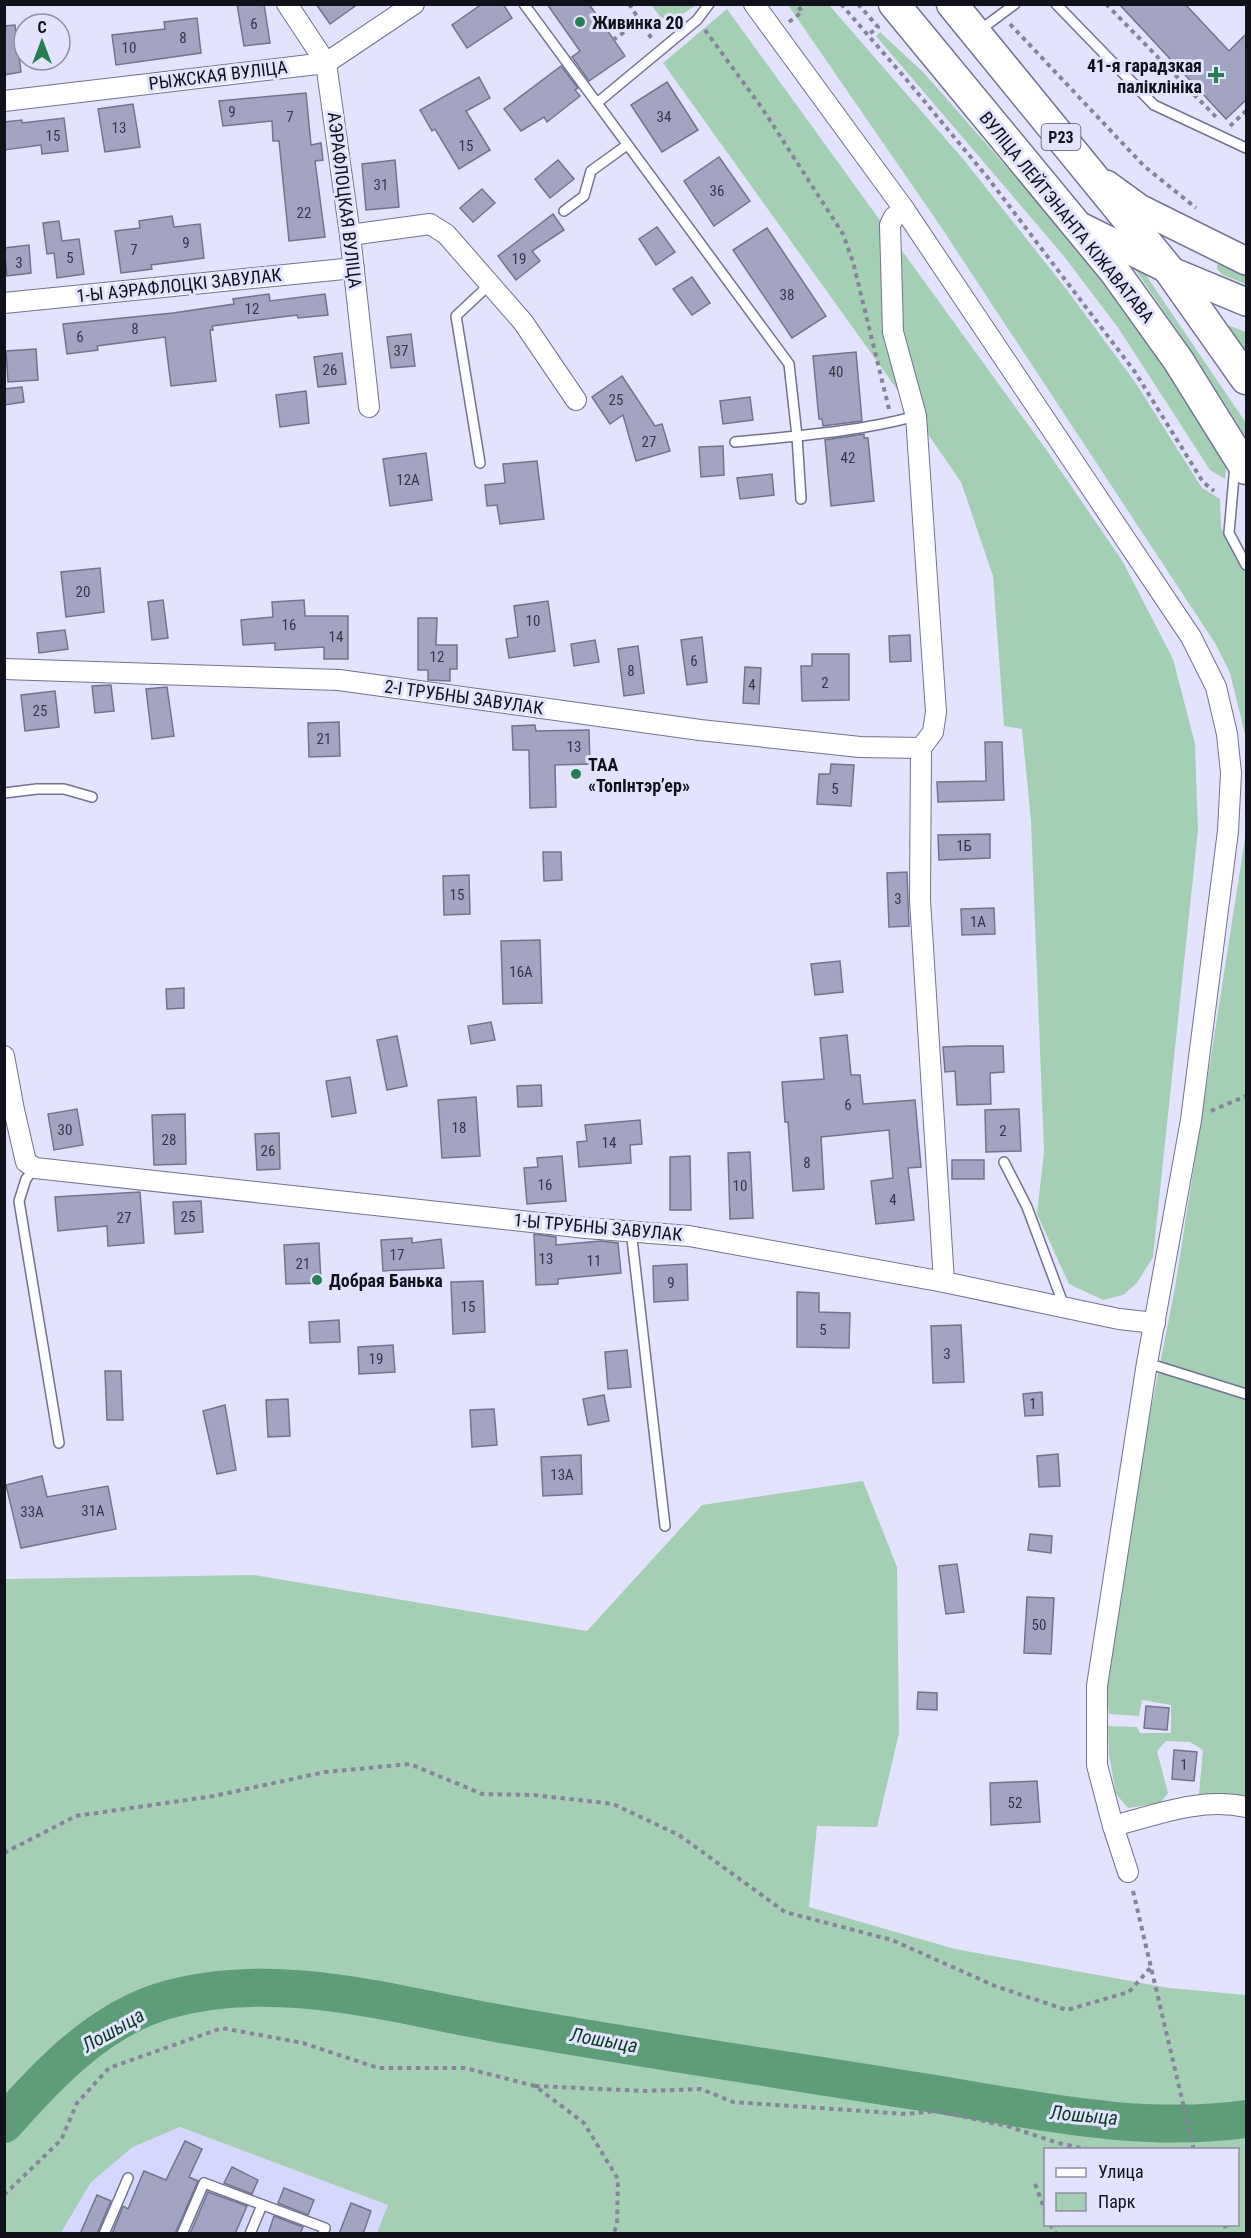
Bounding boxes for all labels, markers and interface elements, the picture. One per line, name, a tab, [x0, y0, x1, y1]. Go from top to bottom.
north arrow	[12, 12, 72, 72]
place label: Живинка 20	[592, 12, 684, 33]
house number: 6	[250, 15, 258, 33]
marker: Живинка 20	[573, 15, 587, 29]
text: С	[37, 18, 47, 37]
house number: 8	[179, 29, 187, 47]
house number: 10	[122, 39, 136, 57]
place label: 41-я гарадзкая паліклініка	[1087, 55, 1202, 97]
street label: РЫЖСКАЯ ВУЛІЦА	[148, 56, 289, 94]
marker: 41-я гарадзкая паліклініка	[1207, 66, 1225, 84]
house number: 9	[228, 103, 236, 121]
street label: ВУЛІЦА ЛЕЙТЭНАНТА КІЖАВАТАВА	[975, 107, 1159, 327]
house number: 7	[286, 108, 294, 126]
house number: 34	[657, 108, 671, 126]
street label: АЭРАФЛОЦКАЯ ВУЛІЦА	[324, 111, 366, 290]
house number: 13	[112, 119, 126, 137]
road number: Р23	[1042, 124, 1080, 150]
house number: 15	[46, 127, 60, 145]
house number: 15	[459, 137, 473, 155]
house number: 31	[374, 176, 388, 194]
house number: 36	[710, 182, 724, 200]
house number: 22	[297, 204, 311, 222]
house number: 9	[182, 234, 190, 252]
house number: 7	[130, 241, 138, 259]
house number: 5	[66, 249, 74, 267]
house number: 19	[512, 250, 526, 268]
house number: 3	[15, 254, 23, 272]
street label: 1-Ы АЭРАФЛОЦКІ ЗАВУЛАК	[75, 264, 283, 306]
house number: 38	[780, 286, 794, 304]
house number: 12	[245, 300, 259, 318]
house number: 8	[131, 320, 139, 338]
house number: 6	[76, 328, 84, 346]
house number: 37	[394, 342, 408, 360]
house number: 26	[323, 361, 337, 379]
house number: 40	[829, 363, 843, 381]
house number: 25	[609, 391, 623, 409]
house number: 27	[642, 433, 656, 451]
house number: 42	[841, 449, 855, 467]
house number: 12А	[396, 471, 420, 489]
house number: 20	[76, 583, 90, 601]
house number: 10	[526, 612, 540, 630]
house number: 16	[282, 616, 296, 634]
house number: 14	[329, 628, 343, 646]
house number: 12	[430, 648, 444, 666]
house number: 6	[690, 652, 698, 670]
house number: 8	[627, 662, 635, 680]
house number: 2	[821, 674, 829, 692]
street label: 2-І ТРУБНЫ ЗАВУЛАК	[383, 675, 545, 719]
house number: 4	[748, 676, 756, 694]
house number: 25	[33, 702, 47, 720]
house number: 21	[317, 730, 331, 748]
house number: 13	[567, 738, 581, 756]
place label: ТАА «ТопІнтэрʼер»	[588, 754, 690, 796]
marker: ТАА «ТопІнтэрʼер»	[569, 767, 583, 781]
house number: 5	[831, 780, 839, 798]
house number: 1Б	[956, 837, 972, 855]
house number: 15	[450, 886, 464, 904]
house number: 3	[894, 890, 902, 908]
house number: 1А	[970, 913, 986, 931]
house number: 16А	[509, 963, 533, 981]
house number: 6	[844, 1096, 852, 1114]
house number: 18	[452, 1119, 466, 1137]
house number: 30	[58, 1121, 72, 1139]
house number: 2	[999, 1122, 1007, 1140]
house number: 28	[162, 1131, 176, 1149]
house number: 14	[602, 1134, 616, 1152]
house number: 26	[261, 1142, 275, 1160]
house number: 8	[803, 1154, 811, 1172]
house number: 16	[538, 1176, 552, 1194]
house number: 10	[733, 1177, 747, 1195]
house number: 4	[889, 1191, 897, 1209]
house number: 25	[181, 1208, 195, 1226]
house number: 27	[117, 1209, 131, 1227]
street label: 1-Ы ТРУБНЫ ЗАВУЛАК	[513, 1209, 683, 1245]
house number: 17	[390, 1246, 404, 1264]
house number: 13	[539, 1250, 553, 1268]
house number: 11	[587, 1252, 601, 1270]
house number: 21	[296, 1255, 310, 1273]
place label: Добрая Банька	[329, 1270, 443, 1291]
marker: Добрая Банька	[310, 1273, 324, 1287]
house number: 9	[667, 1274, 675, 1292]
house number: 15	[461, 1298, 475, 1316]
house number: 5	[819, 1321, 827, 1339]
house number: 3	[943, 1345, 951, 1363]
house number: 19	[369, 1350, 383, 1368]
house number: 1	[1029, 1395, 1037, 1413]
house number: 13А	[550, 1466, 574, 1484]
house number: 31А	[81, 1502, 105, 1520]
house number: 33А	[20, 1503, 44, 1521]
house number: 50	[1032, 1616, 1046, 1634]
house number: 1	[1180, 1756, 1188, 1774]
house number: 52	[1008, 1794, 1022, 1812]
water label: Лошыца	[77, 2003, 148, 2058]
water label: Лошыца	[567, 2022, 640, 2058]
water label: Лошыца	[1048, 2100, 1119, 2130]
legend	[1044, 2148, 1239, 2226]
text: Улица	[1098, 2161, 1144, 2182]
text: Парк	[1098, 2191, 1136, 2212]

